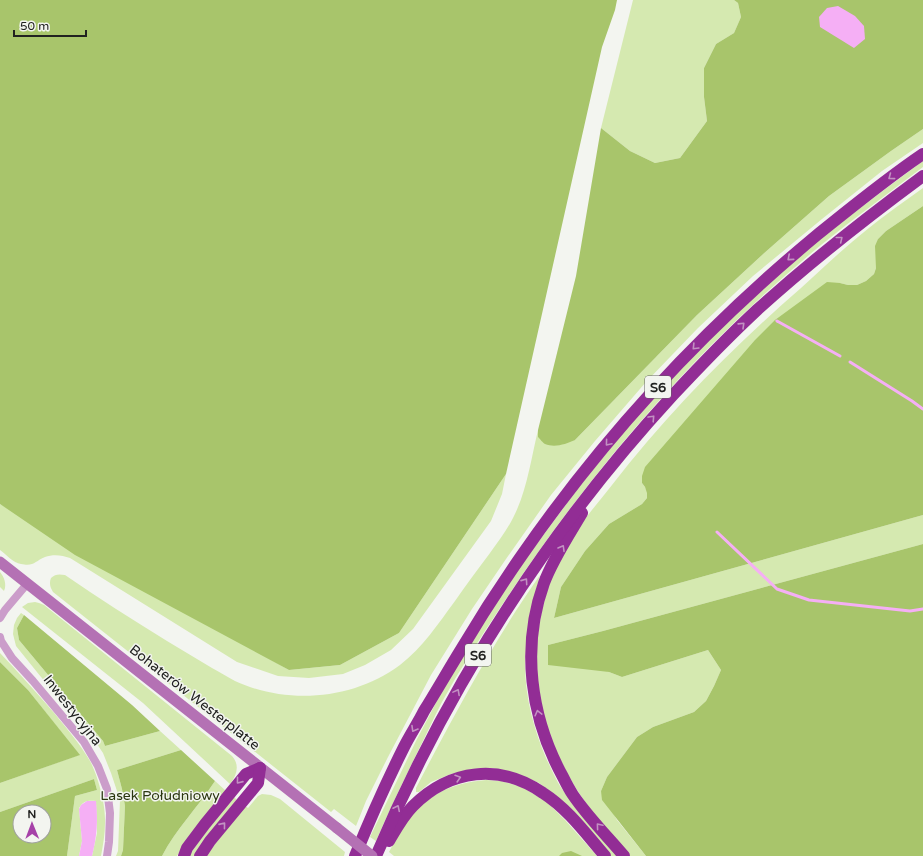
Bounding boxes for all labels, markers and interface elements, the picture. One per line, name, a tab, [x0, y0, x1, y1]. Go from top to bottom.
scale bar	[14, 12, 86, 38]
text: 50 m	[20, 19, 49, 33]
one-way arrow	[889, 172, 896, 179]
one-way arrow	[835, 237, 842, 244]
one-way arrow	[787, 254, 795, 261]
one-way arrow	[737, 322, 745, 330]
one-way arrow	[692, 342, 700, 350]
road number: S6	[645, 376, 671, 398]
one-way arrow	[647, 416, 654, 423]
one-way arrow	[605, 438, 612, 446]
one-way arrow	[557, 544, 564, 552]
one-way arrow	[520, 579, 527, 586]
street label: Bohaterów Westerplatte	[126, 641, 263, 754]
road number: S6	[465, 644, 491, 666]
street label: Inwestycyjna	[40, 671, 106, 749]
one-way arrow	[452, 689, 459, 696]
one-way arrow	[534, 710, 542, 716]
one-way arrow	[412, 725, 419, 732]
one-way arrow	[454, 774, 461, 783]
one-way arrow	[237, 777, 244, 784]
park label: Lasek Południowy	[100, 787, 220, 804]
north arrow	[12, 804, 52, 844]
one-way arrow	[392, 804, 400, 812]
text: N	[27, 808, 36, 821]
one-way arrow	[219, 822, 226, 829]
one-way arrow	[596, 824, 603, 831]

